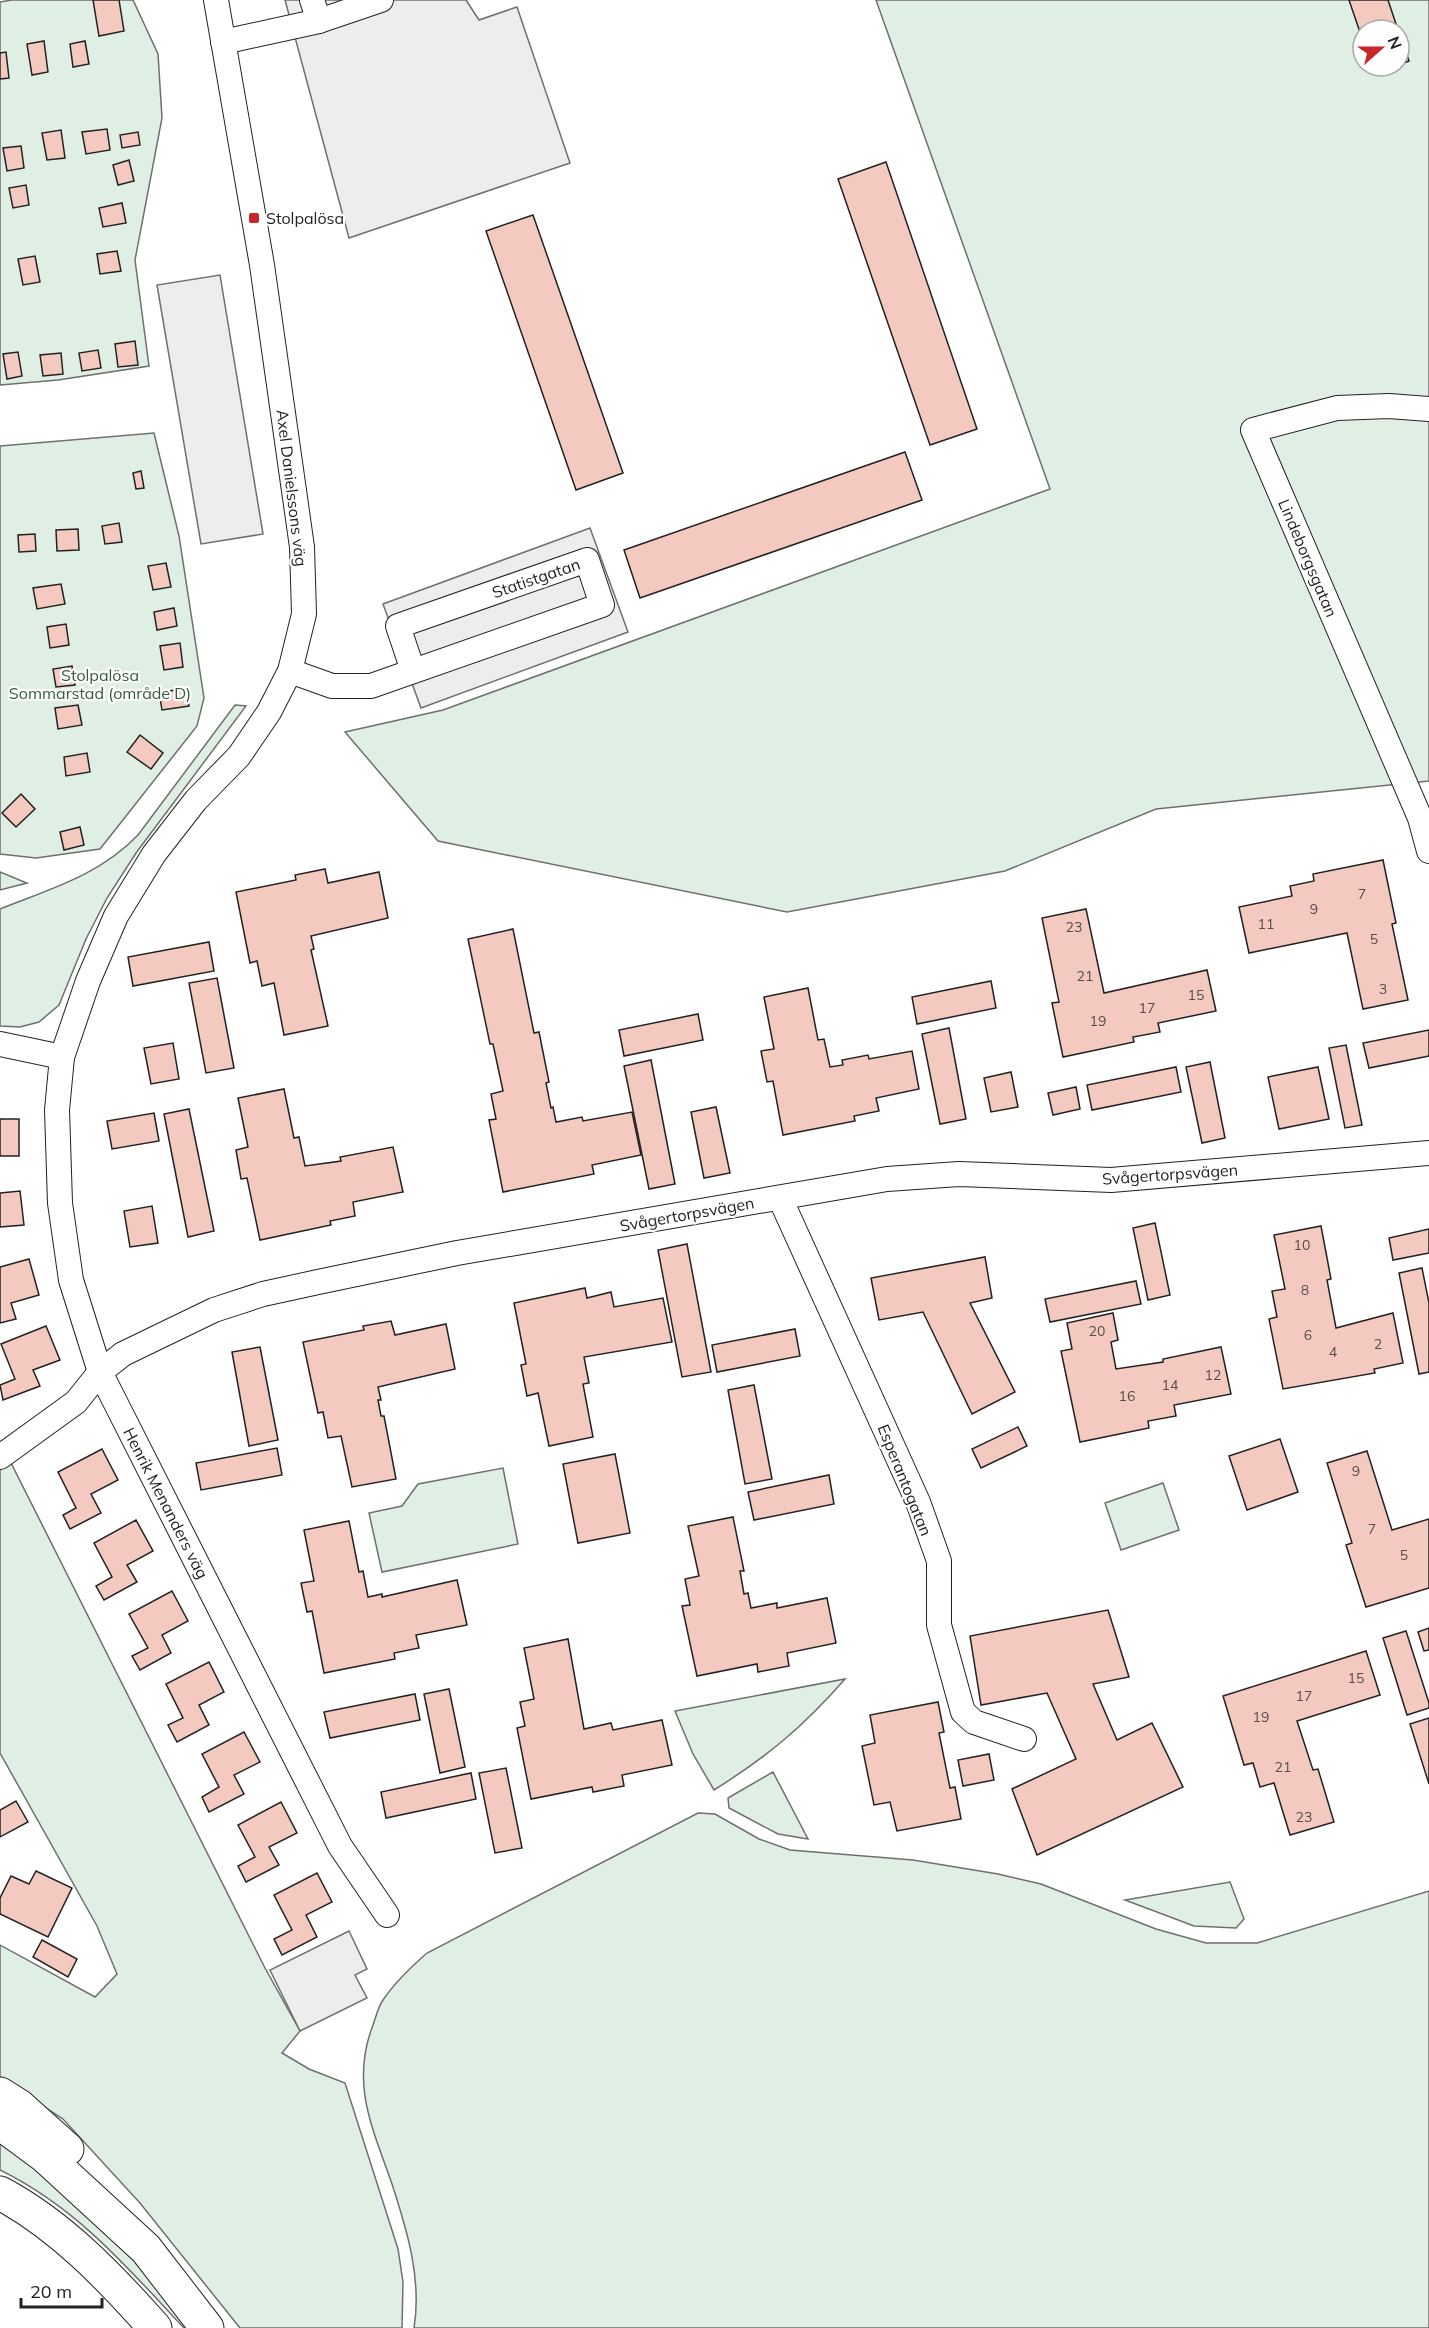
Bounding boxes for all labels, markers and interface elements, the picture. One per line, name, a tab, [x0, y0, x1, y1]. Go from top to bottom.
north arrow	[1351, 18, 1411, 78]
text: N	[1384, 33, 1407, 52]
place label: Stolpalösa	[266, 208, 344, 228]
marker: Stolpalösa	[247, 211, 261, 225]
street label: Axel Danielssons väg	[272, 408, 312, 568]
street label: Lindeborgsgatan	[1274, 496, 1342, 620]
street label: Statistgatan	[489, 554, 583, 602]
park label: Stolpalösa Sommarstad (område D)	[9, 665, 191, 703]
house number: 7	[1358, 885, 1366, 903]
house number: 9	[1310, 900, 1318, 918]
house number: 11	[1258, 915, 1274, 933]
house number: 23	[1066, 918, 1082, 936]
house number: 5	[1370, 930, 1378, 948]
house number: 21	[1077, 967, 1093, 985]
house number: 3	[1379, 980, 1387, 998]
house number: 15	[1188, 986, 1204, 1004]
house number: 17	[1139, 999, 1155, 1017]
house number: 19	[1090, 1012, 1106, 1030]
street label: Svågertorpsvägen	[1101, 1159, 1239, 1189]
street label: Svågertorpsvägen	[618, 1192, 756, 1236]
house number: 10	[1294, 1236, 1310, 1254]
house number: 8	[1301, 1281, 1309, 1299]
house number: 20	[1089, 1322, 1105, 1340]
house number: 6	[1304, 1326, 1312, 1344]
house number: 2	[1374, 1335, 1382, 1353]
house number: 4	[1329, 1343, 1338, 1361]
house number: 12	[1205, 1366, 1221, 1384]
house number: 14	[1162, 1376, 1179, 1394]
house number: 16	[1119, 1387, 1135, 1405]
street label: Esperantogatan	[873, 1421, 937, 1539]
street label: Henrik Menanders väg	[119, 1424, 213, 1582]
house number: 9	[1352, 1462, 1360, 1480]
house number: 7	[1368, 1520, 1376, 1538]
house number: 5	[1400, 1546, 1408, 1564]
house number: 15	[1348, 1669, 1364, 1687]
house number: 17	[1296, 1687, 1312, 1705]
house number: 19	[1253, 1708, 1269, 1726]
house number: 21	[1275, 1758, 1291, 1776]
house number: 23	[1296, 1808, 1312, 1826]
scale bar	[21, 2271, 102, 2309]
text: 20 m	[30, 2280, 72, 2303]

